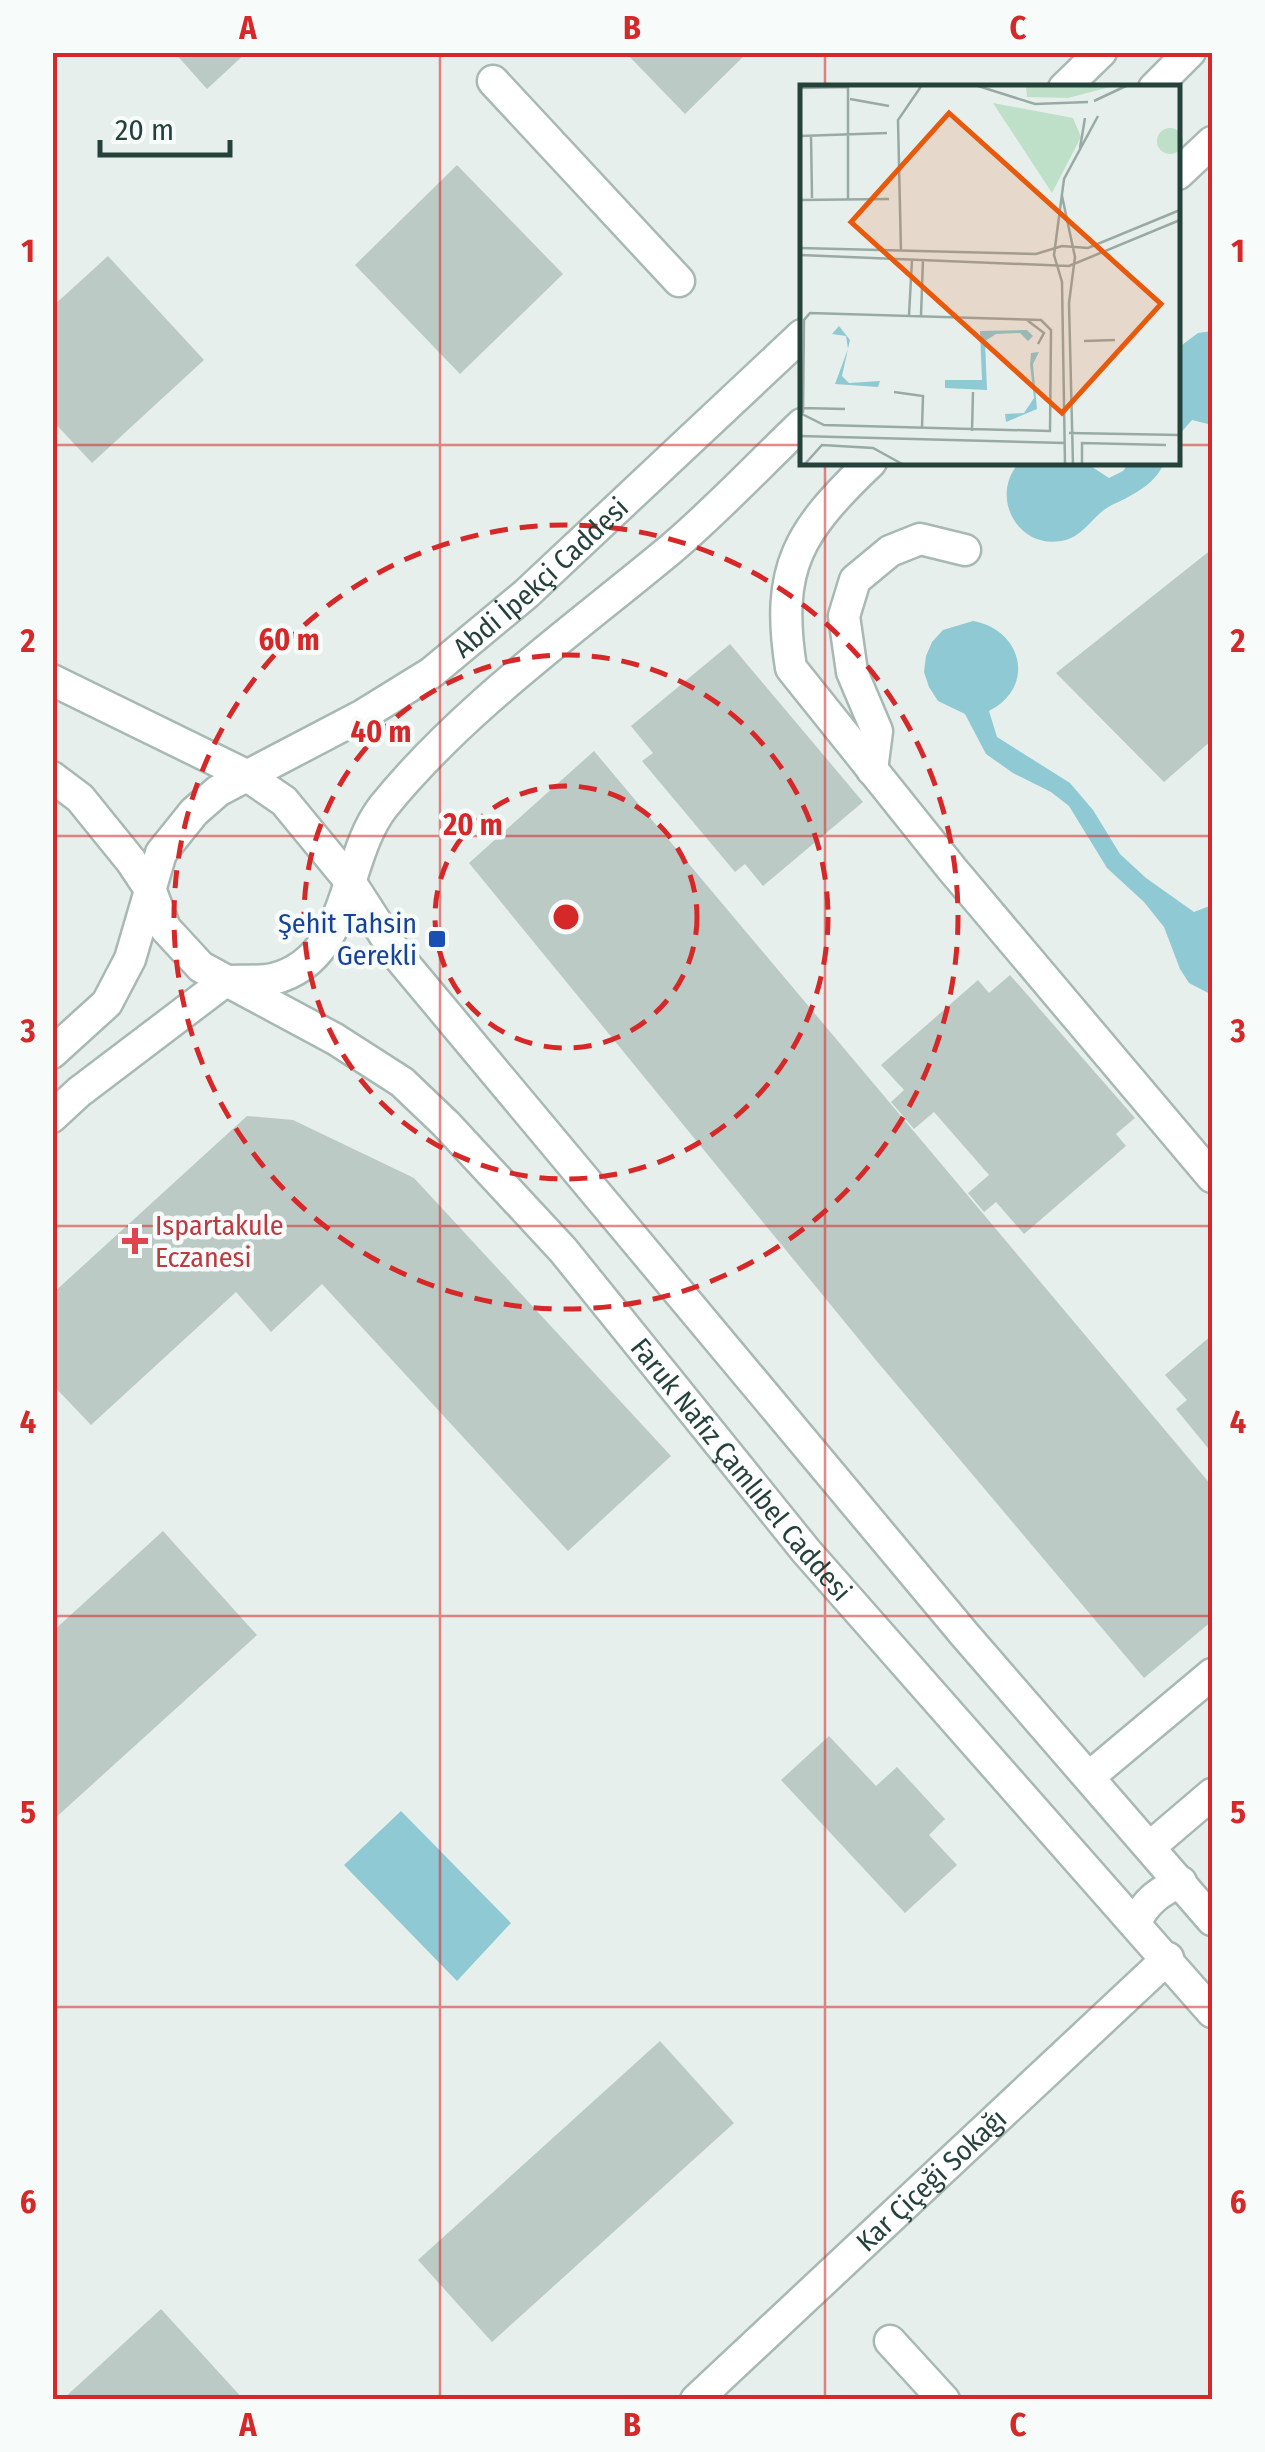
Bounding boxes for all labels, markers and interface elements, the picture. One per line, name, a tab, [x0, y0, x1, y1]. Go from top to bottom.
text: A	[238, 9, 257, 47]
text: B	[623, 9, 641, 47]
text: C	[1010, 9, 1027, 47]
inset map	[800, 85, 1180, 465]
scale bar	[100, 95, 230, 157]
text: 20 m	[115, 112, 174, 148]
text: 1	[21, 232, 35, 270]
text: 1	[1231, 232, 1245, 270]
street label: Abdi İpekçi Caddesi	[446, 491, 635, 664]
text: 2	[20, 622, 36, 660]
text: 60 m	[258, 622, 320, 658]
text: 2	[1230, 622, 1246, 660]
text: 40 m	[351, 714, 411, 750]
text: 20 m	[442, 807, 503, 843]
centre of rings	[548, 899, 584, 935]
place label: Şehit Tahsin Gerekli	[278, 907, 417, 972]
marker: Şehit Tahsin Gerekli	[426, 928, 448, 950]
text: 3	[19, 1012, 36, 1050]
text: 3	[1229, 1012, 1246, 1050]
place label: Ispartakule Eczanesi	[155, 1209, 284, 1274]
marker: Ispartakule Eczanesi	[124, 1230, 146, 1252]
street label: Faruk Nafız Çamlıbel Caddesi	[624, 1331, 858, 1607]
text: 4	[20, 1403, 36, 1441]
text: 4	[1230, 1403, 1246, 1441]
text: 5	[20, 1793, 36, 1831]
text: 5	[1230, 1793, 1246, 1831]
street label: Kar Çiçeği Sokağı	[849, 2102, 1013, 2258]
text: 6	[20, 2183, 36, 2221]
text: 6	[1230, 2183, 1246, 2221]
text: A	[238, 2406, 257, 2444]
text: B	[623, 2406, 641, 2444]
text: C	[1010, 2406, 1027, 2444]

